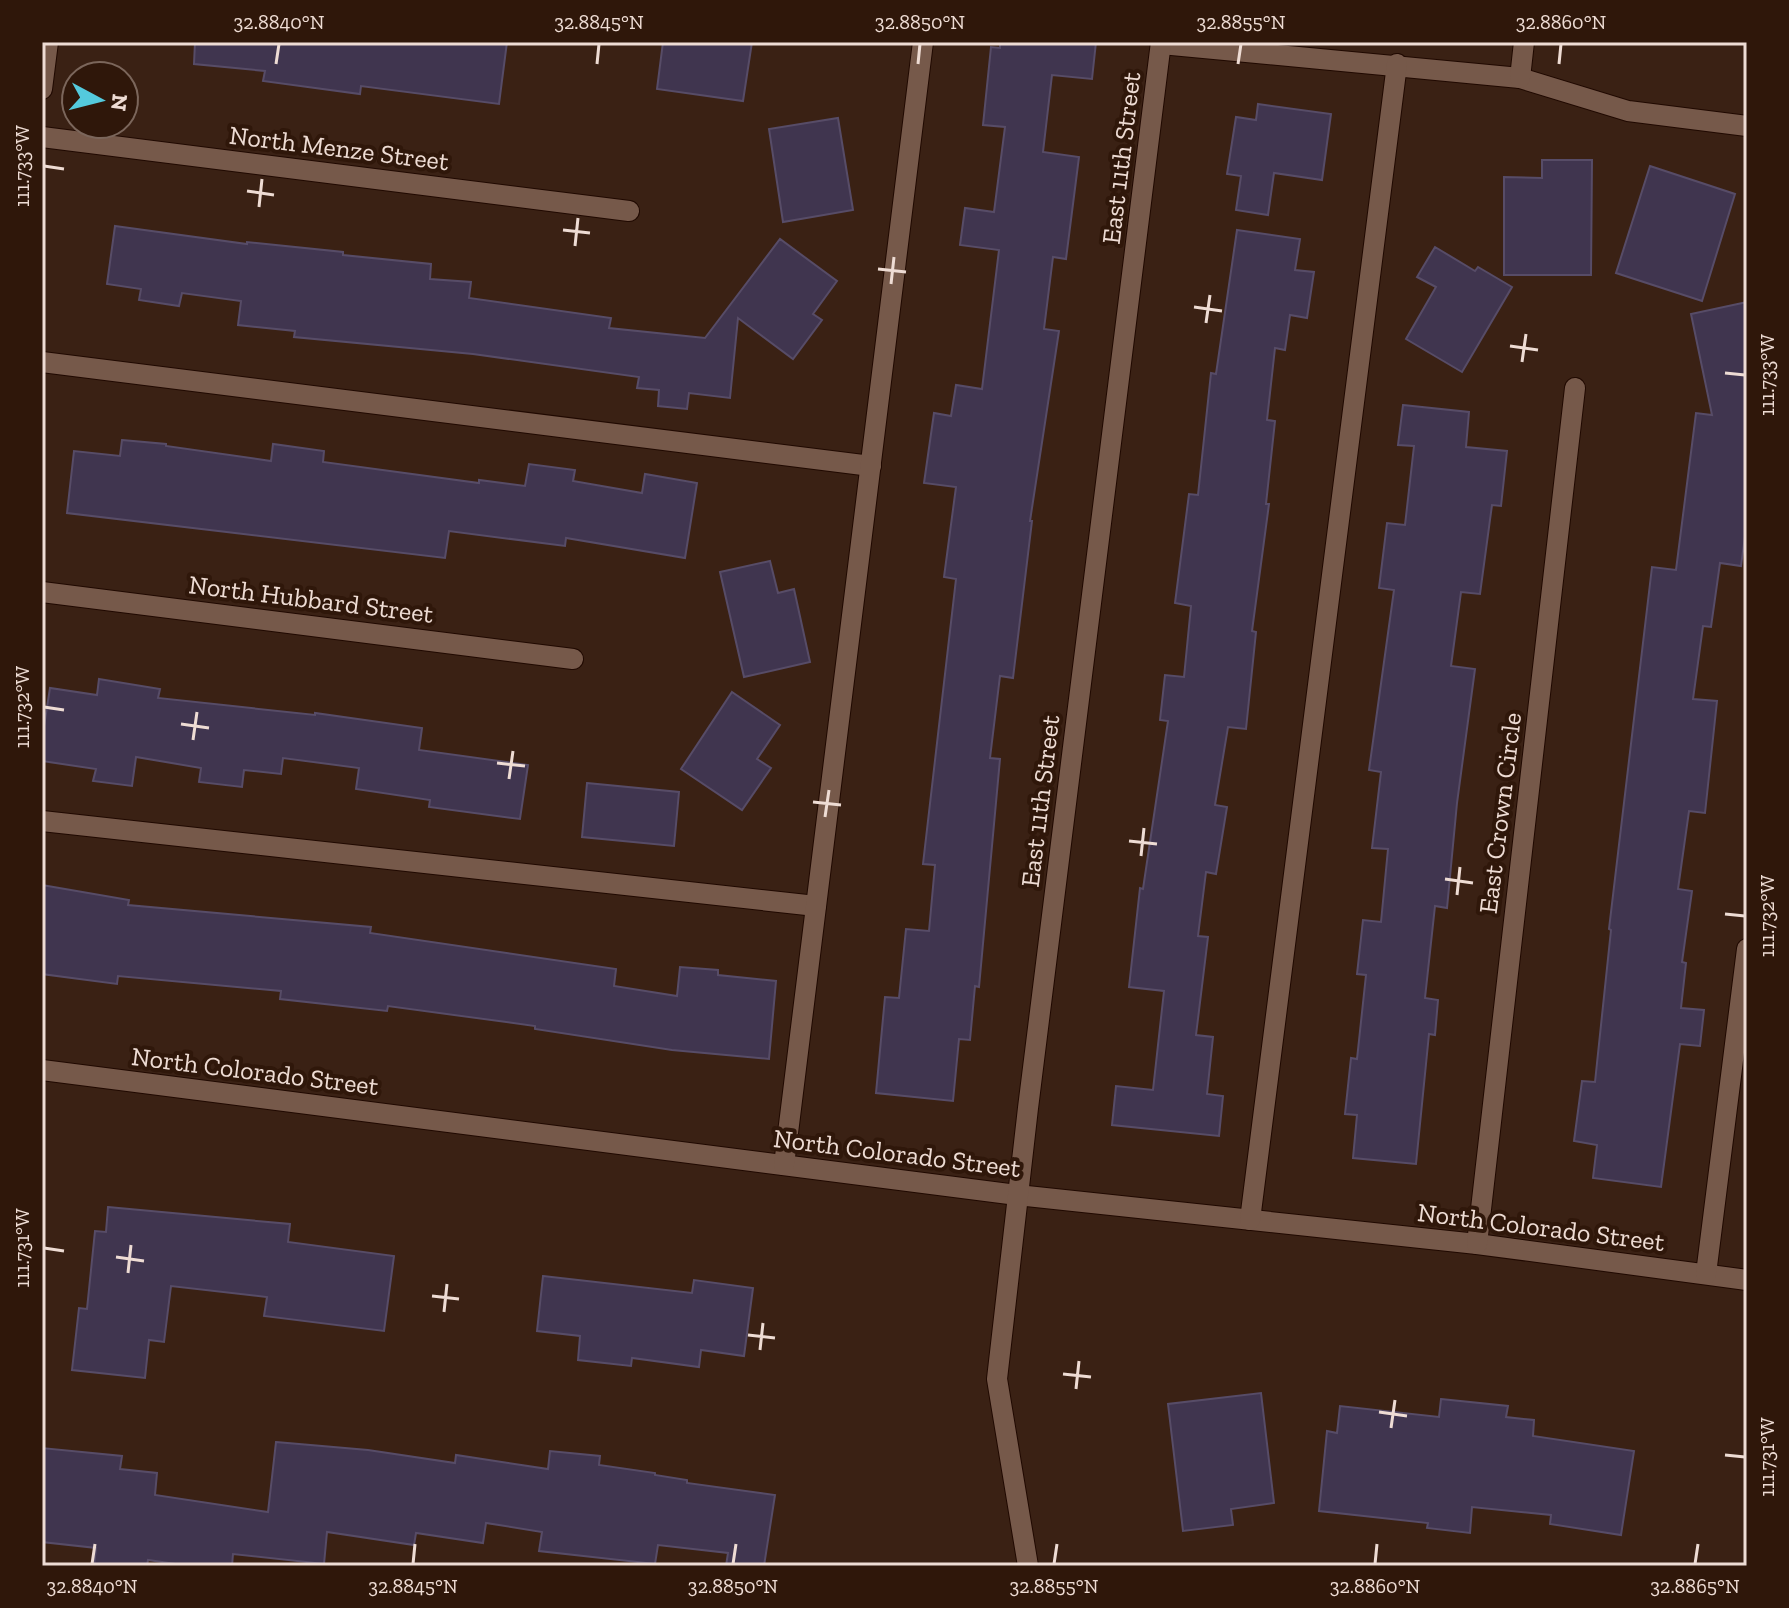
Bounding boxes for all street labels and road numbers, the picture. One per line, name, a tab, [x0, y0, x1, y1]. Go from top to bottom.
street label: East 11th Street	[1095, 70, 1147, 246]
street label: North Menze Street	[227, 119, 451, 177]
street label: North Hubbard Street	[187, 568, 436, 630]
street label: East Crown Circle	[1472, 711, 1528, 915]
street label: East 11th Street	[1014, 713, 1066, 889]
street label: North Colorado Street	[130, 1040, 381, 1102]
street label: North Colorado Street	[772, 1122, 1023, 1184]
street label: North Colorado Street	[1416, 1196, 1667, 1258]

